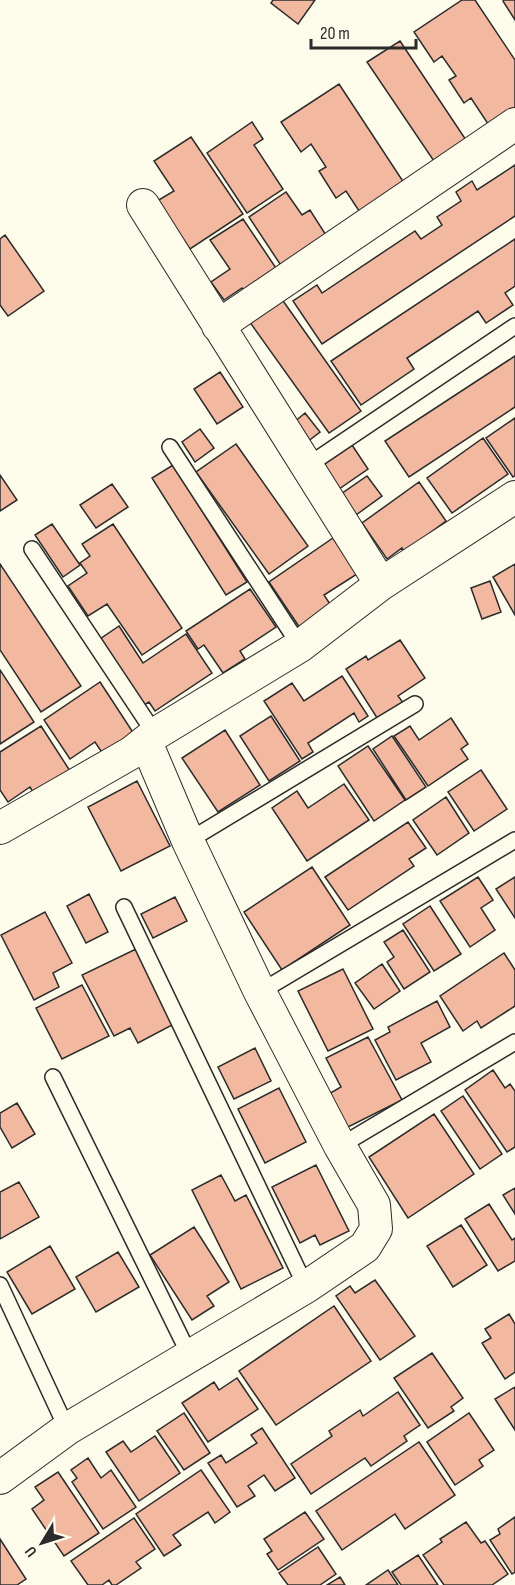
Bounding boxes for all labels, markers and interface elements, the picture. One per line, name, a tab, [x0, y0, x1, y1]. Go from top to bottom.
scale bar	[311, 12, 416, 50]
text: 20 m	[320, 23, 350, 44]
north arrow	[12, 1513, 72, 1573]
text: U	[21, 1542, 41, 1560]

